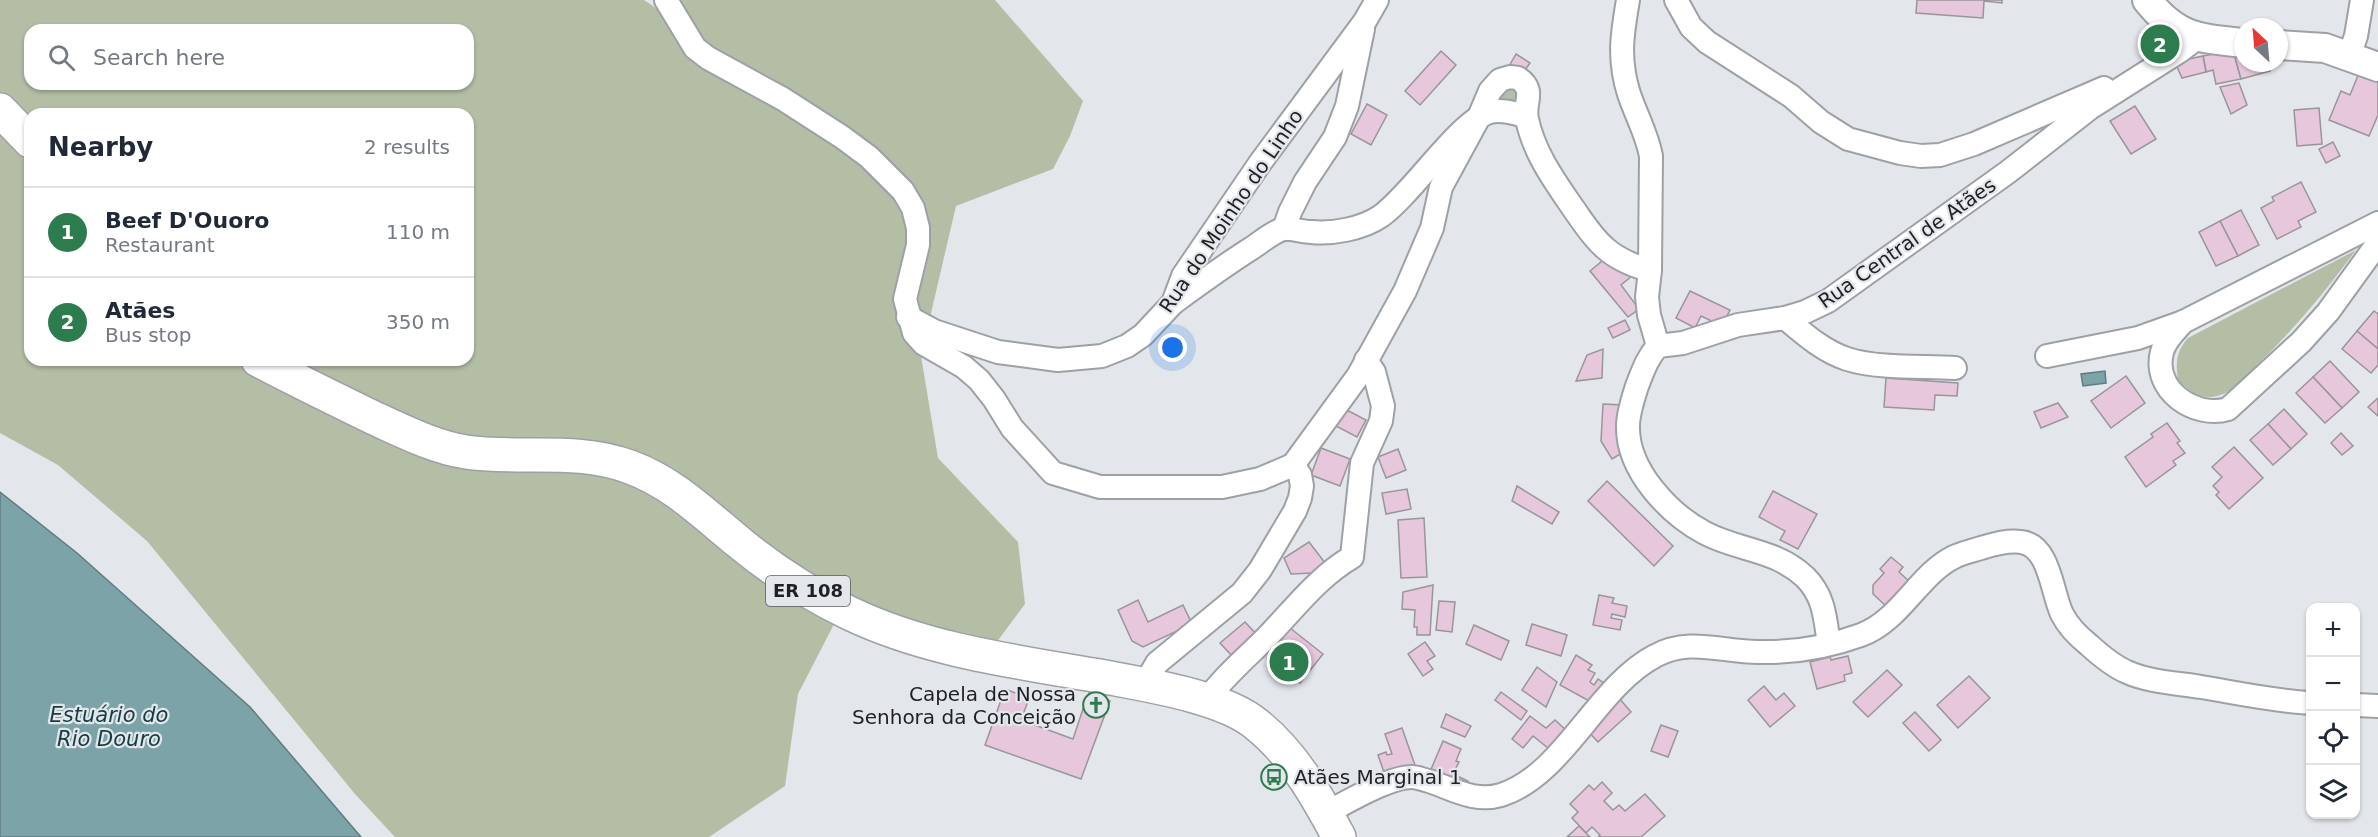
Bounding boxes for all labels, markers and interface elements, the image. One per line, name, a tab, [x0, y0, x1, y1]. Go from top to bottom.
north arrow	[2234, 18, 2288, 72]
pin: 2	[2140, 22, 2180, 66]
search box	[24, 24, 474, 90]
icon: search	[45, 41, 78, 74]
text: Search here	[93, 45, 225, 70]
street label: Rua do Moinho do Linho	[1154, 105, 1308, 317]
text: Nearby	[48, 132, 153, 162]
text: 2 results	[364, 135, 450, 159]
street label: Rua Central de Atães	[1814, 173, 2000, 313]
text: Beef D'Ouoro	[105, 208, 269, 233]
text: 1	[61, 220, 74, 244]
text: 110 m	[386, 220, 450, 244]
text: Restaurant	[105, 233, 215, 257]
text: Atães	[105, 298, 175, 323]
text: 2	[61, 310, 74, 334]
text: 350 m	[386, 310, 450, 334]
text: Bus stop	[105, 323, 191, 347]
your location	[1158, 333, 1187, 362]
road number: ER 108	[766, 576, 850, 606]
map controls	[2306, 603, 2360, 819]
button: +	[2306, 603, 2360, 657]
pin: 1	[1270, 640, 1308, 684]
button: −	[2306, 657, 2360, 711]
place label: Capela de Nossa Senhora da Conceição	[852, 682, 1076, 729]
church icon: Capela de Nossa Senhora da Conceição	[1081, 690, 1111, 720]
water label: Estuário do Rio Douro	[50, 703, 168, 751]
button: locate	[2306, 711, 2360, 765]
bus stop icon: Atães Marginal 1	[1259, 762, 1289, 792]
place label: Atães Marginal 1	[1294, 765, 1462, 789]
button: layers	[2306, 765, 2360, 819]

